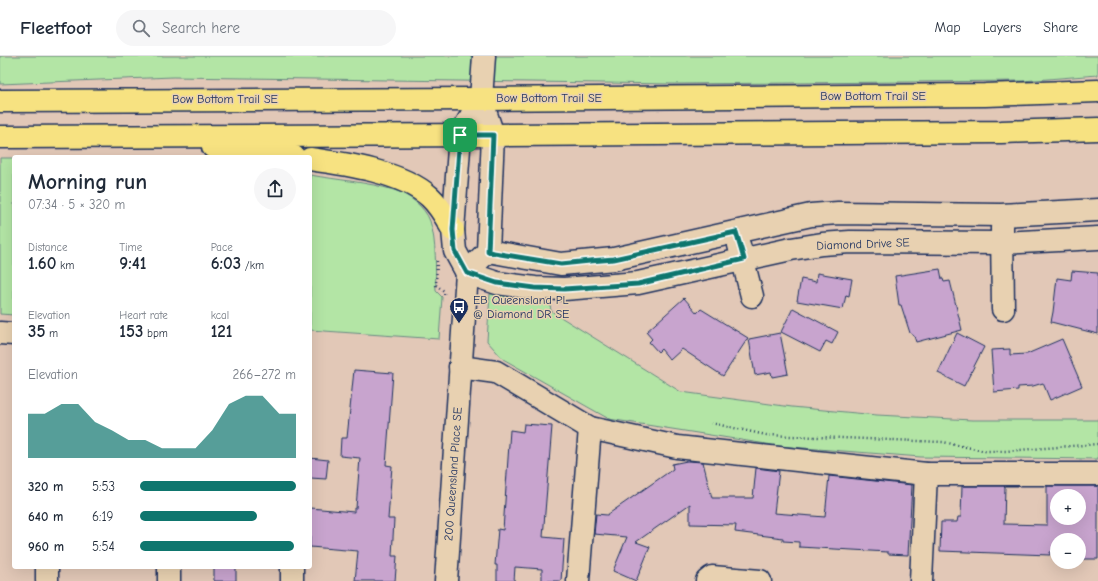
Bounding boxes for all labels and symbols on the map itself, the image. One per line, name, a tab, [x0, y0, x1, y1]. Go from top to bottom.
street label: Bow Bottom Trail SE	[820, 89, 926, 103]
street label: Bow Bottom Trail SE	[496, 91, 602, 105]
street label: Bow Bottom Trail SE	[172, 92, 278, 106]
pin	[443, 118, 477, 152]
street label: Diamond Drive SE	[816, 235, 910, 253]
place label: EB Queensland PL @ Diamond DR SE	[473, 293, 569, 321]
bus stop icon: EB Queensland PL @ Diamond DR SE	[448, 296, 470, 324]
street label: 200 Queensland Place SE	[441, 407, 465, 541]

